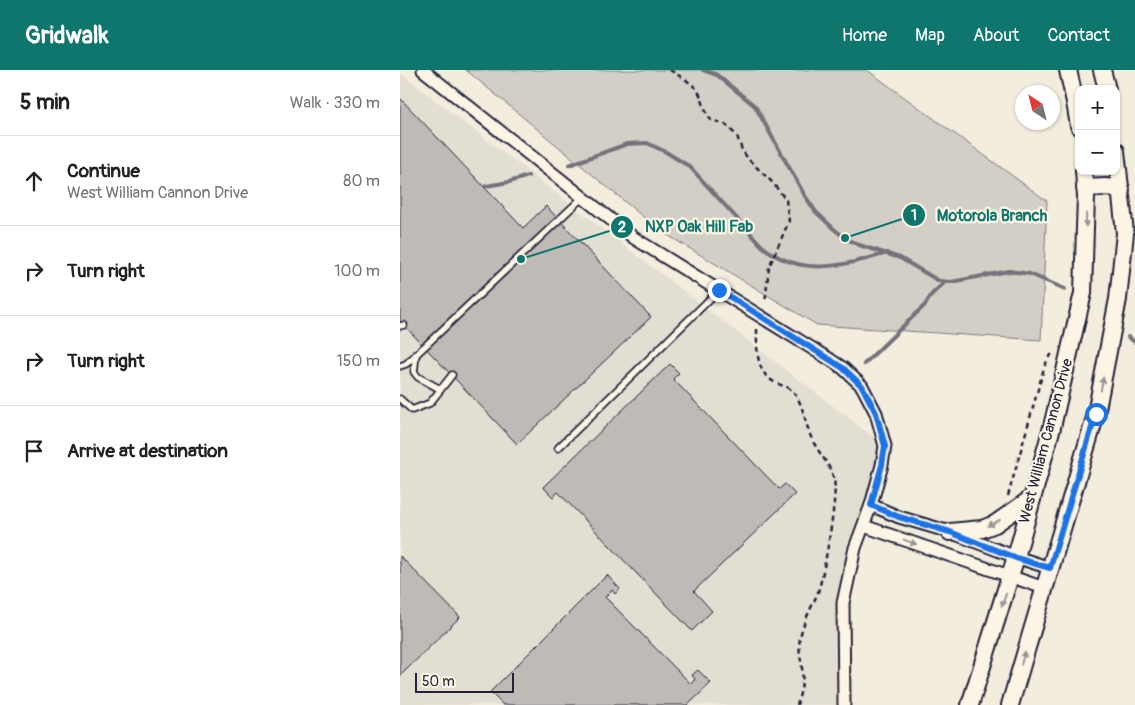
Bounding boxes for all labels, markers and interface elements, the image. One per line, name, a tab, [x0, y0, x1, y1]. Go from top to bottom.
text: Gridwalk	[25, 21, 109, 50]
text: Home	[842, 24, 887, 47]
text: Map	[915, 24, 945, 47]
text: About	[973, 24, 1019, 47]
text: Contact	[1047, 24, 1110, 47]
north arrow	[1015, 85, 1060, 130]
map controls	[1075, 85, 1120, 175]
button: +	[1075, 85, 1120, 130]
text: 5 min	[20, 89, 70, 116]
text: Walk · 330 m	[290, 93, 380, 113]
button: −	[1075, 130, 1120, 175]
text: Continue	[67, 159, 140, 183]
icon: ahead	[20, 167, 48, 195]
text: 80 m	[343, 171, 380, 191]
text: West William Cannon Drive	[67, 183, 248, 203]
callout: Motorola Branch	[902, 200, 1057, 231]
text: 1	[911, 206, 917, 225]
text: Motorola Branch	[937, 206, 1048, 226]
callout: NXP Oak Hill Fab	[610, 211, 763, 242]
one-way arrow	[1081, 212, 1089, 228]
text: NXP Oak Hill Fab	[645, 217, 753, 237]
text: 2	[618, 218, 626, 237]
icon: right	[20, 257, 48, 285]
text: Turn right	[67, 259, 145, 283]
text: 100 m	[334, 261, 380, 281]
route end	[708, 279, 731, 302]
icon: right	[20, 347, 48, 375]
text: Turn right	[67, 349, 145, 373]
text: 150 m	[336, 351, 380, 371]
street label: West William Cannon Drive	[1015, 356, 1077, 525]
one-way arrow	[1098, 376, 1106, 392]
route start	[1085, 403, 1108, 426]
icon: arrive	[20, 437, 48, 465]
text: Arrive at destination	[67, 439, 228, 463]
one-way arrow	[987, 519, 1001, 527]
one-way arrow	[903, 539, 918, 546]
one-way arrow	[999, 592, 1007, 607]
one-way arrow	[1020, 651, 1028, 666]
scale bar	[415, 670, 514, 693]
text: 50 m	[422, 673, 455, 690]

